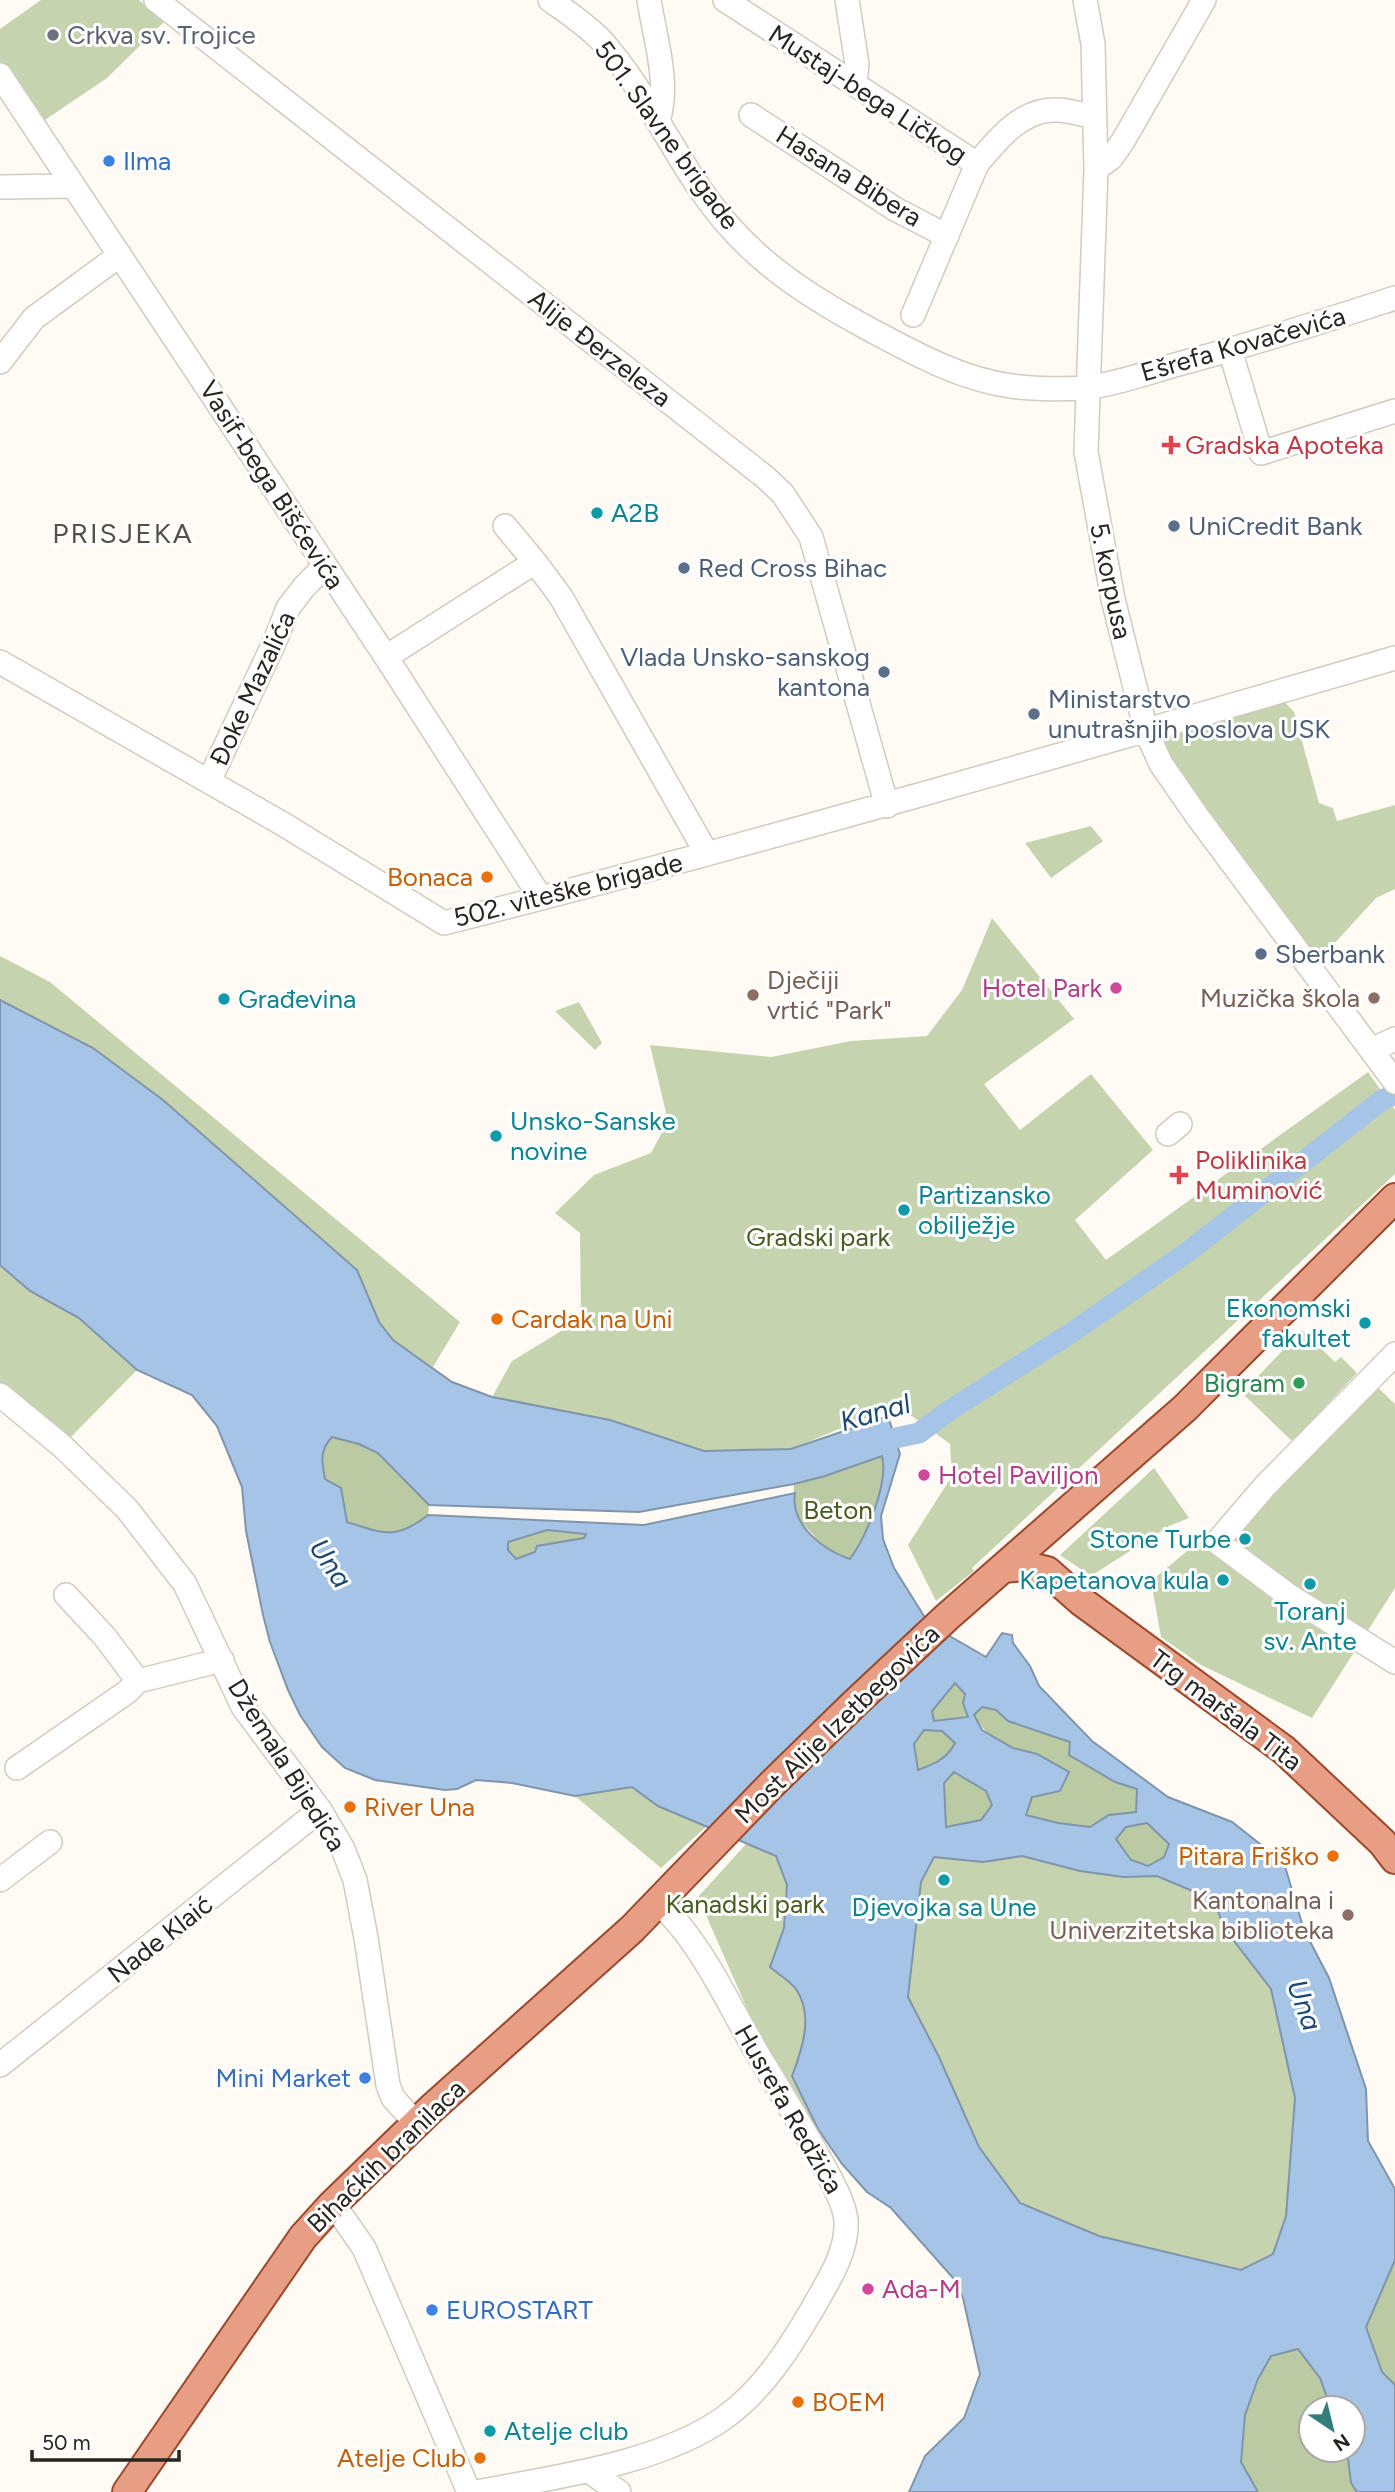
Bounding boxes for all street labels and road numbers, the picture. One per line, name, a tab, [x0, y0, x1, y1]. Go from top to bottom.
street label: Mustaj-bega Ličkog	[763, 18, 973, 170]
street label: 501. Slavne brigade	[588, 34, 746, 236]
street label: Hasana Bibera	[770, 119, 928, 233]
street label: Alije Đerzeleza	[522, 282, 678, 414]
street label: Ešrefa Kovačevića	[1137, 299, 1349, 389]
street label: Vasif-bega Bišćevića	[193, 375, 351, 595]
street label: 5. korpusa	[1083, 520, 1139, 642]
street label: Đoke Mazalića	[202, 606, 302, 772]
street label: 502. viteške brigade	[450, 846, 686, 934]
street label: Most Alije Izetbegovića	[728, 1618, 946, 1830]
street label: Trg maršala Tita	[1144, 1642, 1308, 1778]
street label: Džemala Bijedića	[221, 1673, 353, 1857]
street label: Nade Klaić	[101, 1888, 219, 1990]
street label: Husrefa Redžića	[728, 2019, 850, 2199]
street label: Bihaćkih branilaca	[300, 2072, 472, 2240]

